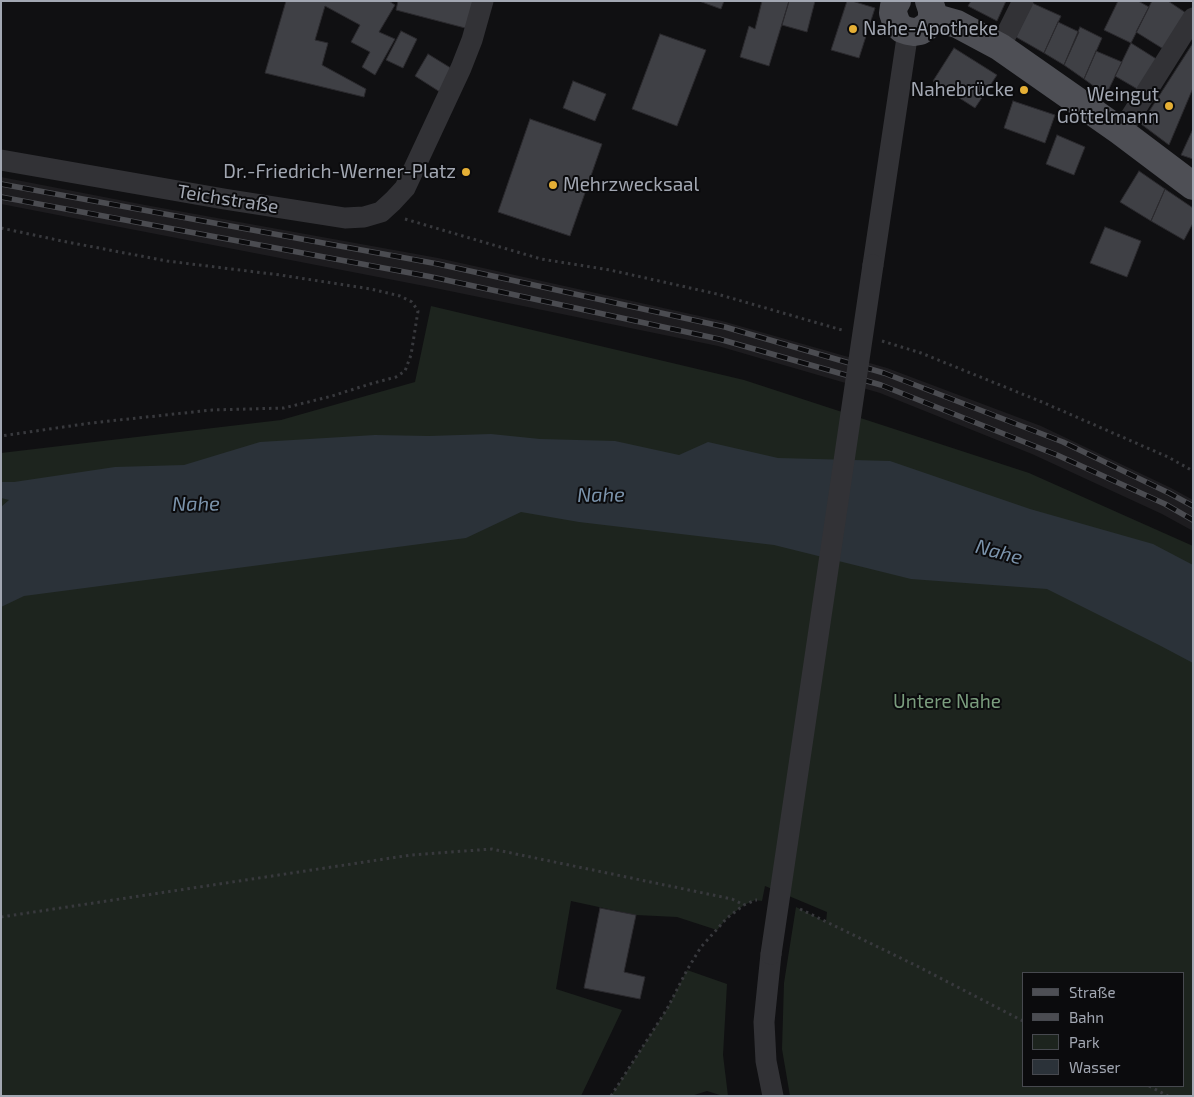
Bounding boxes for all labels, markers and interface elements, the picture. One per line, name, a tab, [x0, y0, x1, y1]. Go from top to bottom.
place label: Nahe-Apotheke	[863, 18, 998, 40]
marker: Nahe-Apotheke	[847, 23, 859, 35]
place label: Nahebrücke	[911, 79, 1014, 101]
marker: Nahebrücke	[1018, 84, 1030, 96]
place label: Weingut Göttelmann	[1057, 84, 1159, 128]
marker: Weingut Göttelmann	[1163, 100, 1175, 112]
place label: Dr.-Friedrich-Werner-Platz	[223, 161, 456, 183]
marker: Dr.-Friedrich-Werner-Platz	[460, 166, 472, 178]
place label: Mehrzwecksaal	[563, 174, 699, 196]
marker: Mehrzwecksaal	[547, 179, 559, 191]
street label: Teichstraße	[176, 180, 280, 218]
water label: Nahe	[577, 483, 625, 507]
water label: Nahe	[172, 492, 220, 516]
water label: Nahe	[973, 534, 1025, 570]
park label: Untere Nahe	[893, 691, 1001, 713]
legend	[1022, 972, 1184, 1087]
text: Straße	[1069, 983, 1115, 1001]
text: Bahn	[1069, 1008, 1104, 1026]
text: Park	[1069, 1033, 1100, 1051]
text: Wasser	[1069, 1058, 1121, 1076]

